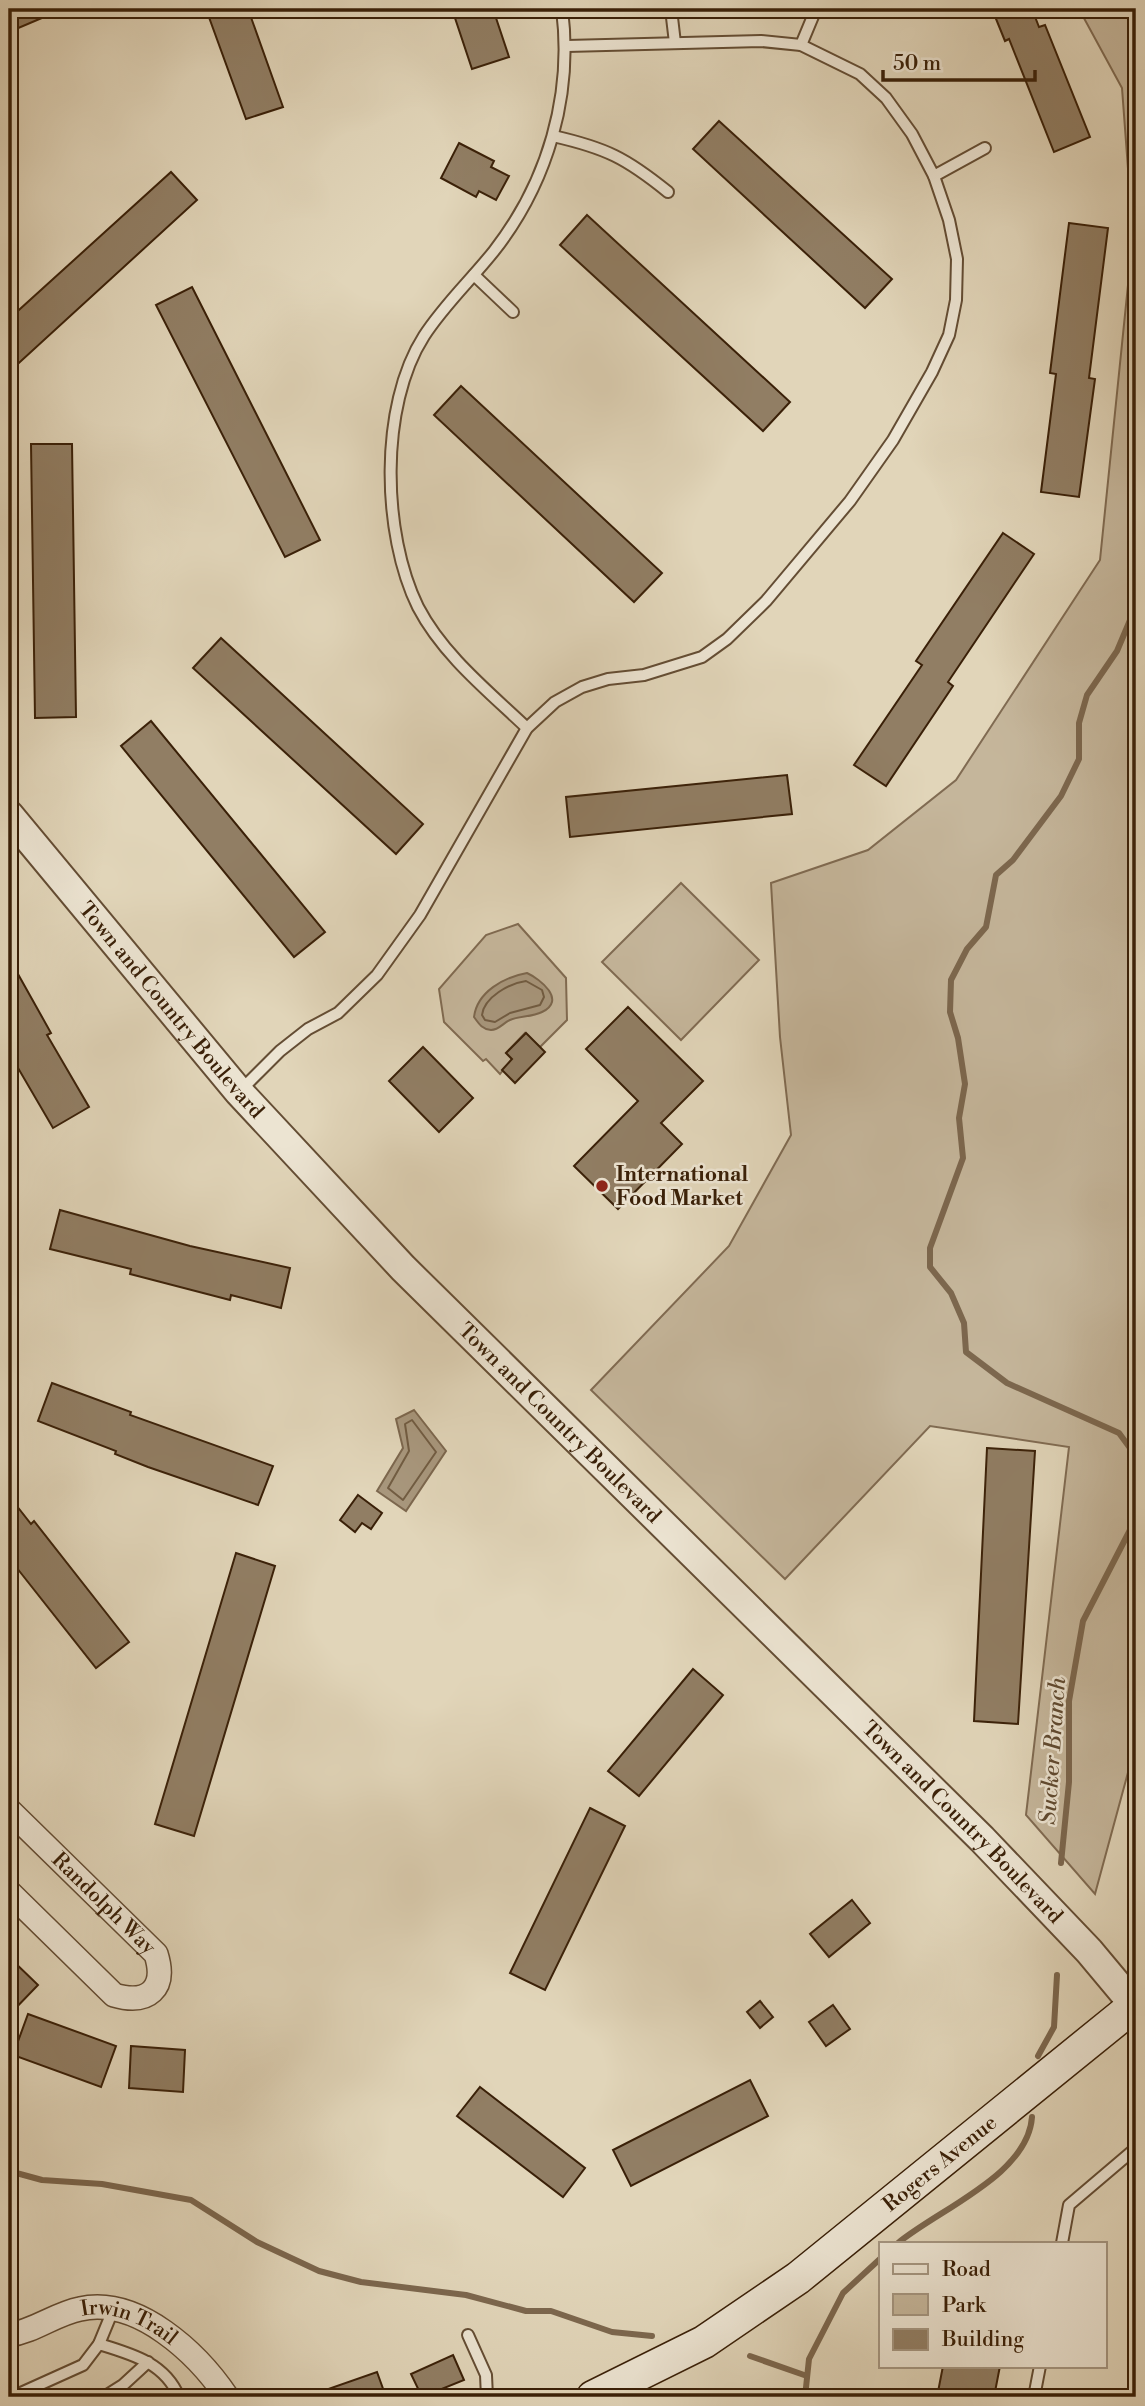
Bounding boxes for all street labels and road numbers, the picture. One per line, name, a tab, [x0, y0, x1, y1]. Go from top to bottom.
street label: Town and Country Boulevard	[73, 897, 269, 1125]
street label: Town and Country Boulevard	[452, 1318, 666, 1529]
street label: Town and Country Boulevard	[856, 1716, 1068, 1929]
street label: Randolph Way	[46, 1847, 161, 1961]
street label: Rogers Avenue	[878, 2110, 1003, 2218]
street label: Irwin Trail	[79, 2295, 183, 2351]

